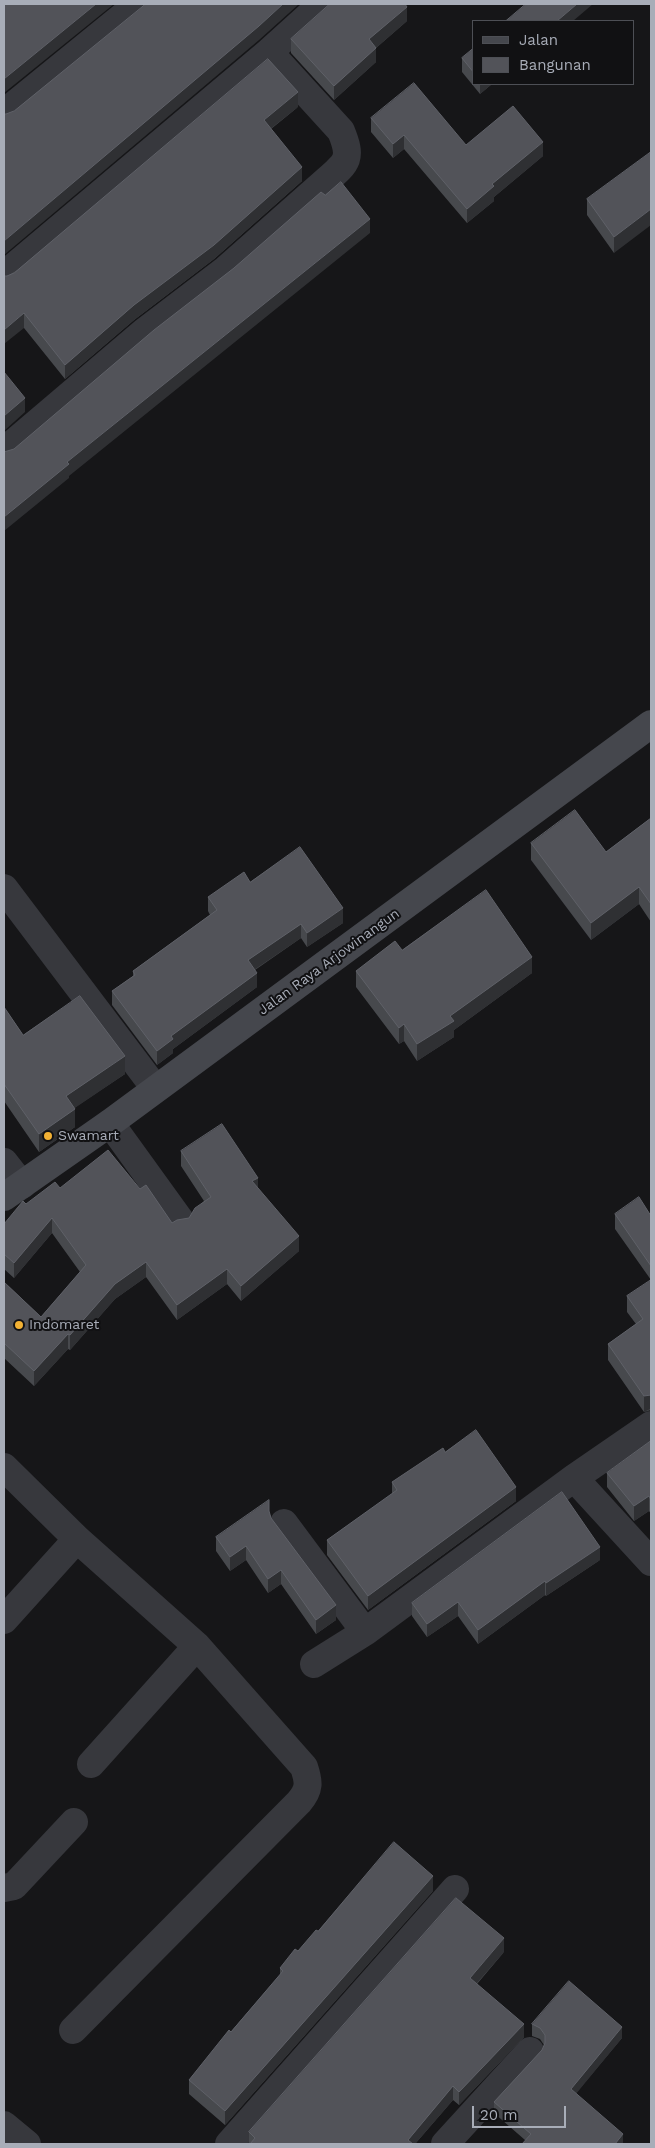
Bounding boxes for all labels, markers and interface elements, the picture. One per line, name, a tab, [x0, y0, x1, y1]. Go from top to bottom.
legend	[472, 20, 635, 85]
text: Jalan	[519, 31, 558, 49]
text: Bangunan	[519, 56, 591, 74]
street label: Jalan Raya Arjowinangun	[255, 905, 403, 1019]
place label: Swamart	[58, 1128, 119, 1144]
marker: Swamart	[42, 1130, 54, 1142]
place label: Indomaret	[29, 1317, 99, 1333]
marker: Indomaret	[13, 1319, 25, 1331]
scale bar	[475, 2096, 569, 2128]
text: 20 m	[480, 2106, 518, 2124]

